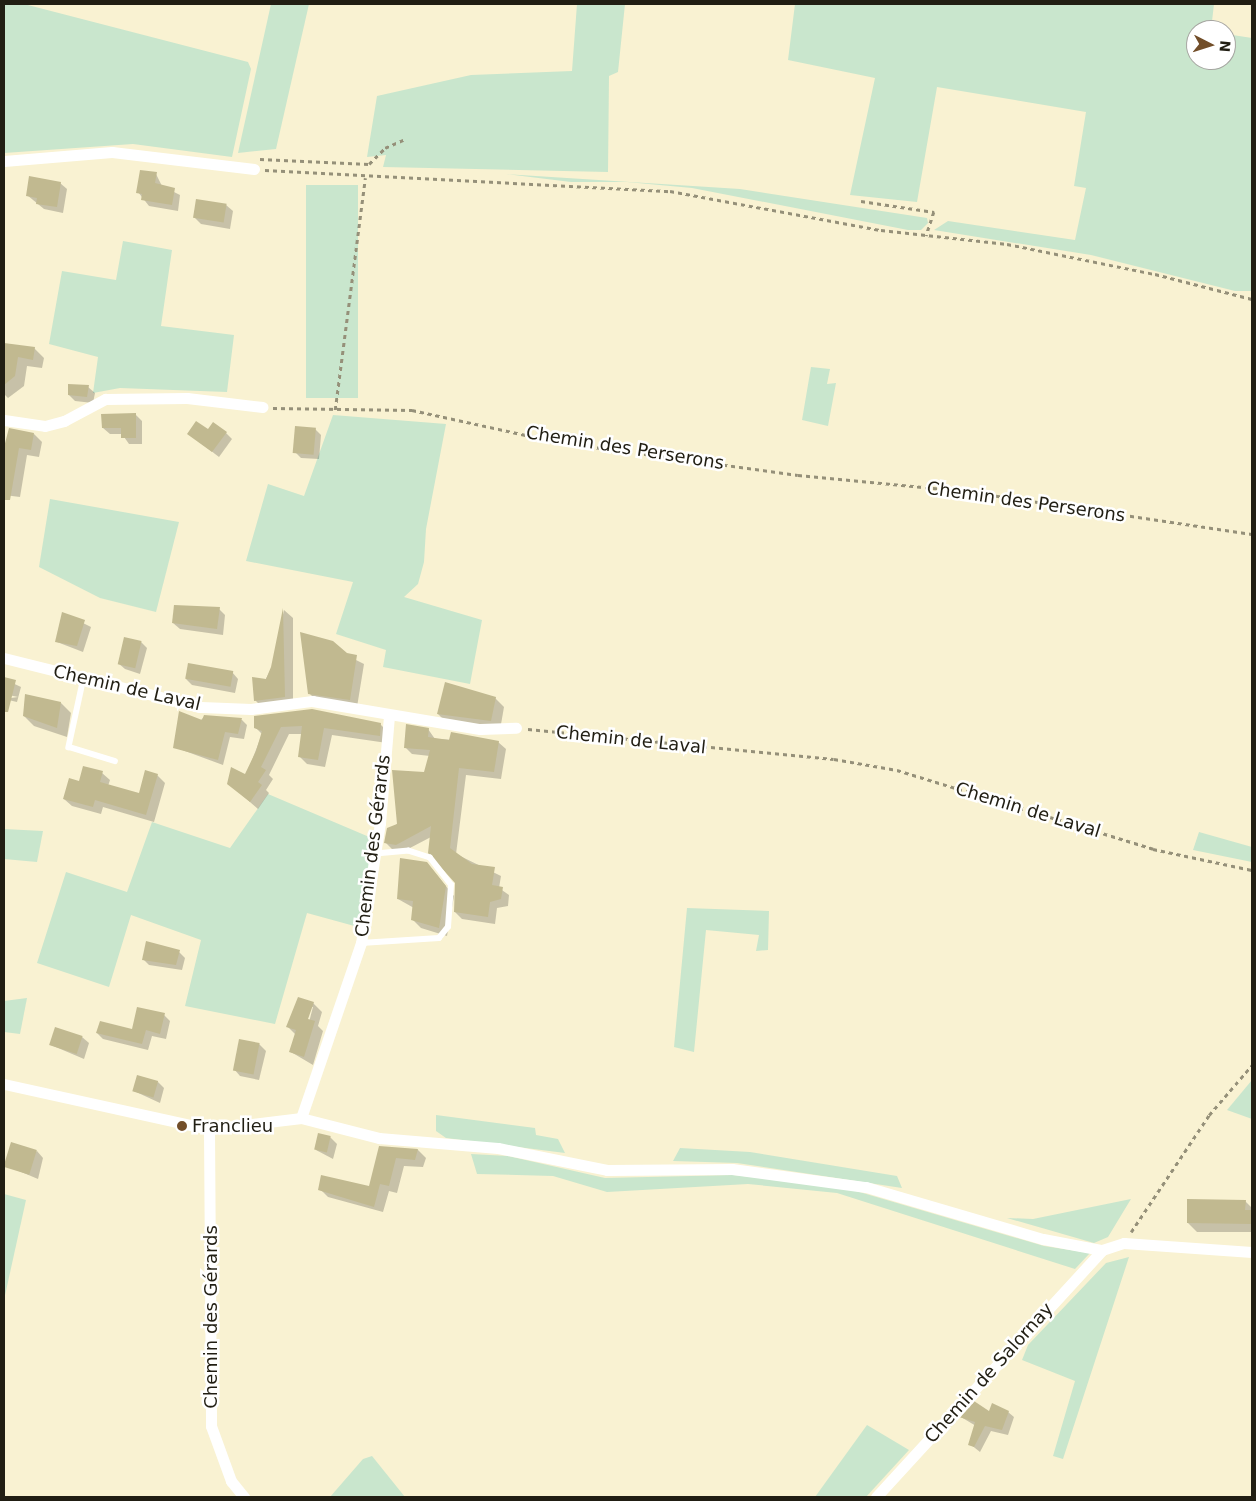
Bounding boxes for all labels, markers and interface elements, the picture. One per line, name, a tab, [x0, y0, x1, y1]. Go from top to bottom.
north arrow	[1186, 20, 1236, 70]
text: N	[1216, 40, 1233, 53]
street label: Chemin des Perserons	[524, 422, 726, 474]
street label: Chemin des Perserons	[925, 477, 1127, 527]
street label: Chemin de Laval	[51, 661, 203, 715]
street label: Chemin de Laval	[555, 721, 707, 759]
street label: Chemin des Gérards	[351, 754, 395, 938]
street label: Chemin de Laval	[953, 778, 1103, 842]
place label: Franclieu	[192, 1115, 273, 1137]
marker: Franclieu	[176, 1120, 188, 1132]
street label: Chemin des Gérards	[200, 1225, 222, 1409]
street label: Chemin de Salornay	[920, 1298, 1058, 1448]

